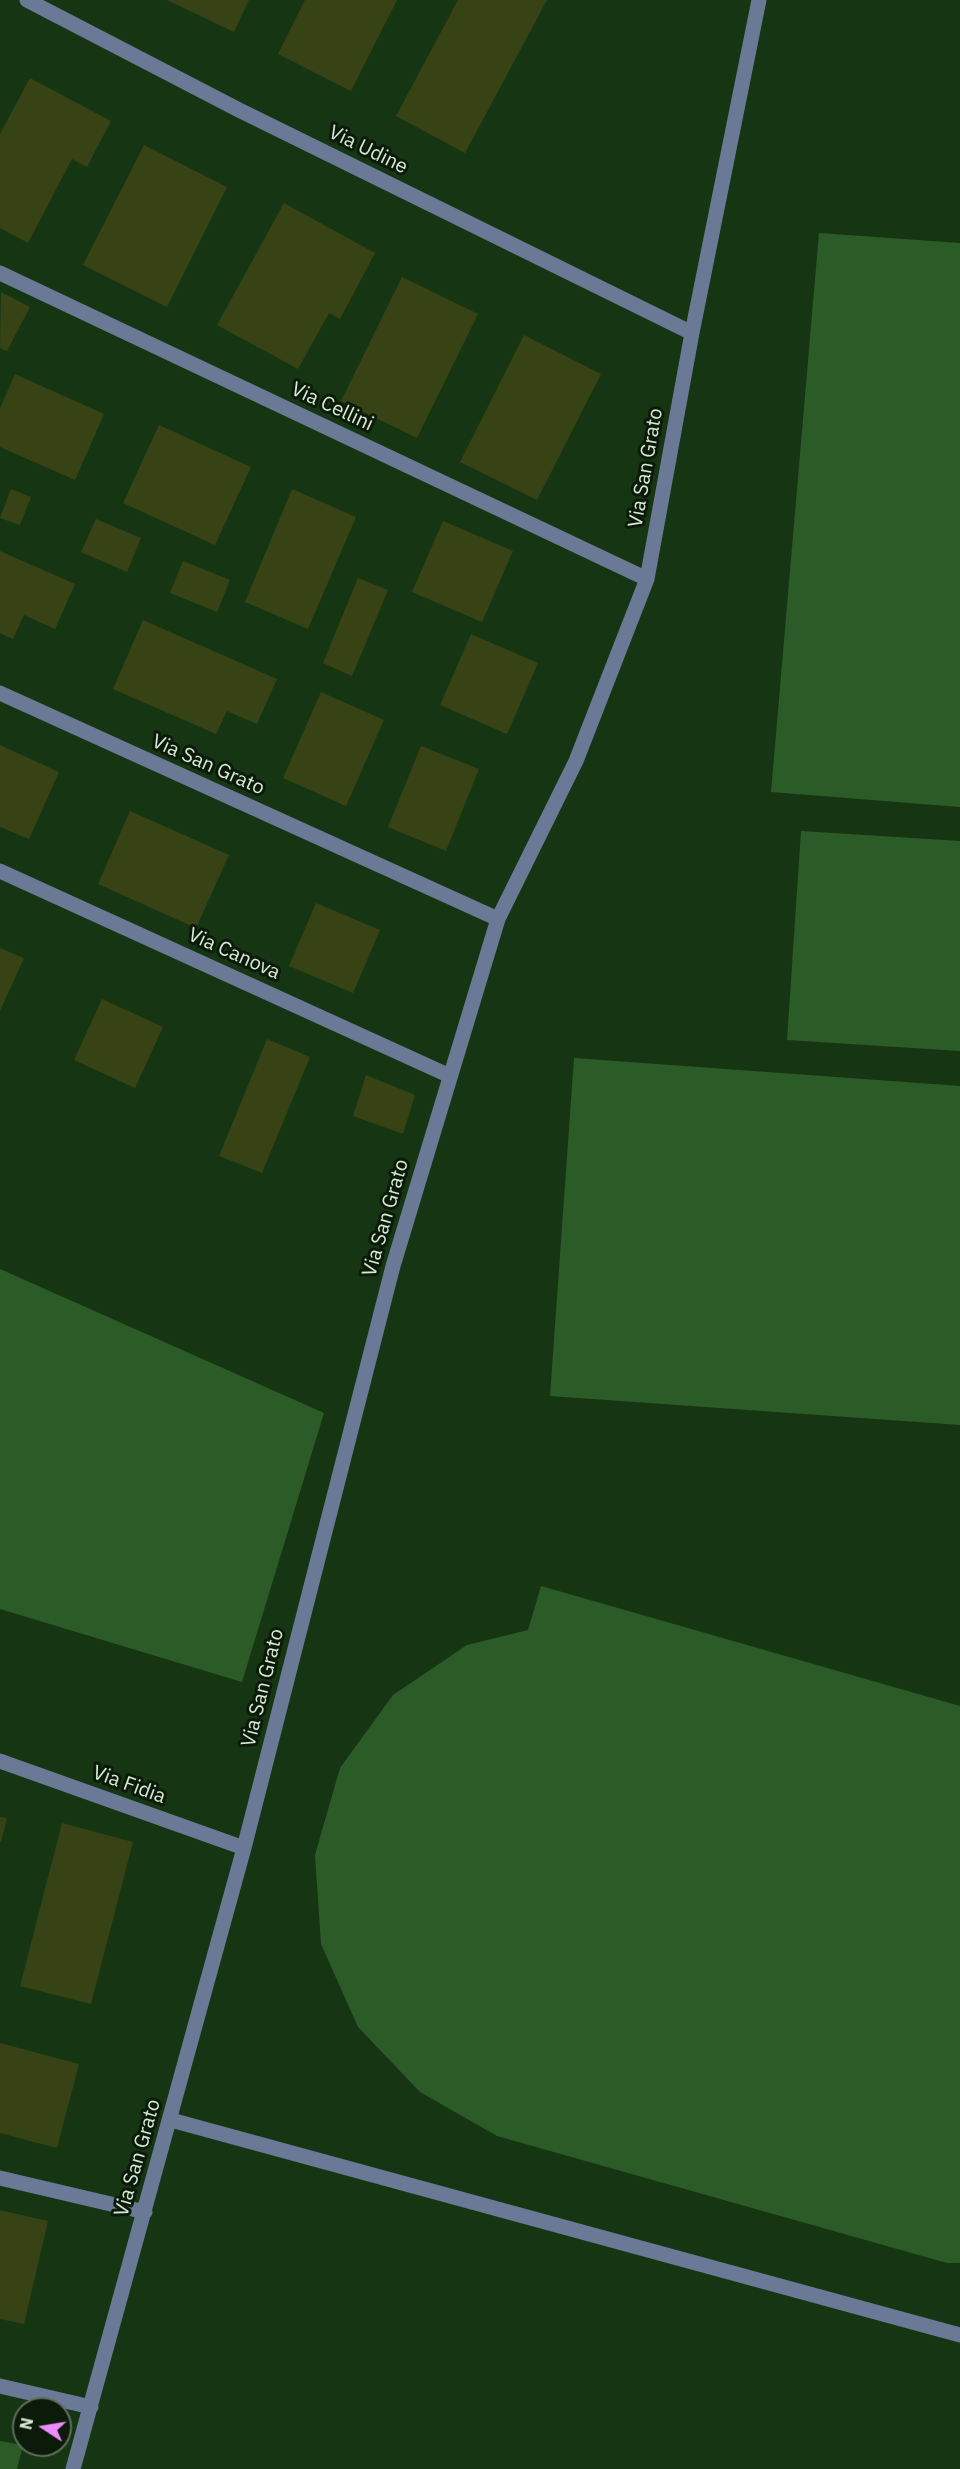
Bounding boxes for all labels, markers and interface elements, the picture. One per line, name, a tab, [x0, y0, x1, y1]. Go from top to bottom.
street label: Via Udine	[325, 121, 411, 179]
street label: Via Cellini	[287, 378, 377, 436]
street label: Via San Grato	[624, 406, 668, 530]
street label: Via San Grato	[148, 729, 268, 801]
street label: Via Canova	[184, 923, 284, 985]
street label: Via San Grato	[358, 1157, 414, 1279]
street label: Via San Grato	[237, 1626, 289, 1750]
street label: Via Fidia	[89, 1761, 169, 1809]
street label: Via San Grato	[110, 2097, 166, 2219]
north arrow	[12, 2397, 72, 2457]
text: N	[15, 2416, 37, 2431]

